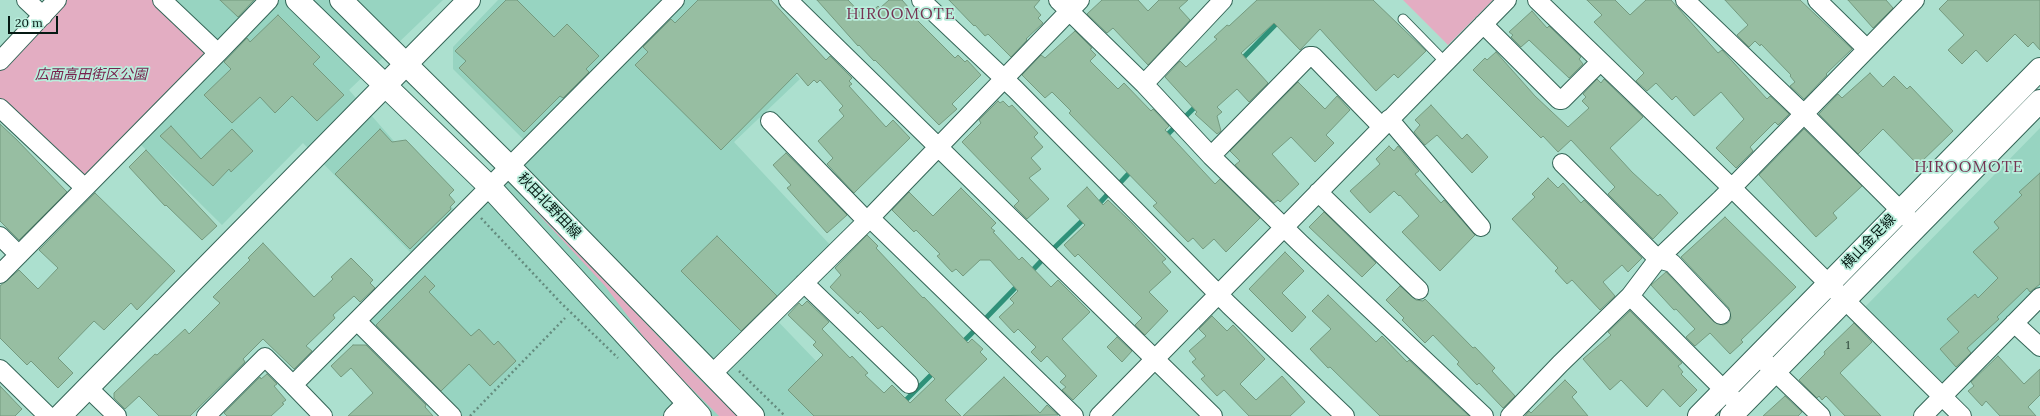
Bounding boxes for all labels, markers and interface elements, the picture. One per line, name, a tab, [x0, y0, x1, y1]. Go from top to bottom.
district label: HIROOMOTE	[846, 4, 956, 24]
scale bar	[10, 8, 60, 34]
text: 20 m	[15, 15, 43, 30]
park label: 広面高田街区公園	[35, 67, 147, 83]
district label: HIROOMOTE	[1914, 157, 2024, 177]
street label: 秋田北野田線	[514, 170, 584, 242]
street label: 横山金足線	[1839, 211, 1899, 273]
house number: 1	[1846, 339, 1850, 353]

